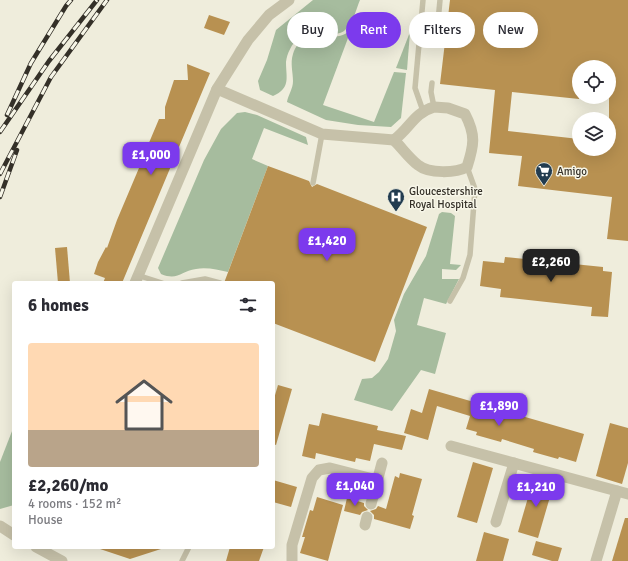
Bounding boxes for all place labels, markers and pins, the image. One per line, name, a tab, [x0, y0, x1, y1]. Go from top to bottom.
pin: £1,000	[118, 142, 184, 176]
supermarket icon: Amigo	[534, 161, 554, 186]
place label: Amigo	[557, 165, 587, 178]
place label: Gloucestershire Royal Hospital	[409, 185, 483, 211]
hospital icon: Gloucestershire Royal Hospital	[386, 187, 406, 212]
pin: £1,420	[294, 228, 360, 262]
pin: £2,260	[518, 249, 584, 283]
pin: £1,890	[466, 393, 532, 427]
pin: £1,040	[322, 473, 388, 507]
pin: £1,210	[503, 474, 569, 508]

